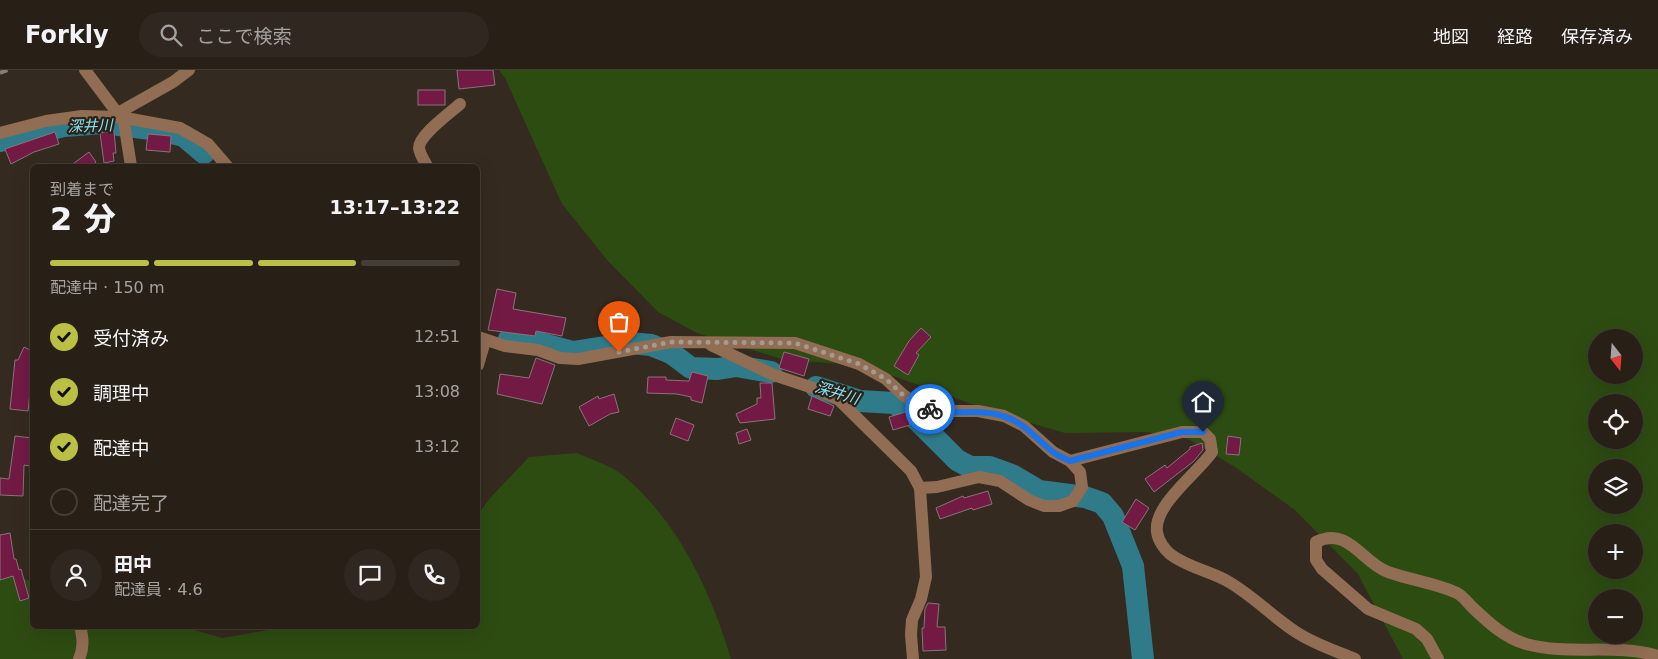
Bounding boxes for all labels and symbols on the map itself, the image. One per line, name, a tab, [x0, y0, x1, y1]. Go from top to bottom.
water label: 深井川	[67, 116, 115, 136]
pin	[598, 301, 640, 352]
north arrow	[1588, 329, 1642, 384]
water label: 深井川	[813, 378, 863, 409]
pin	[1182, 381, 1224, 432]
courier	[905, 384, 955, 434]

